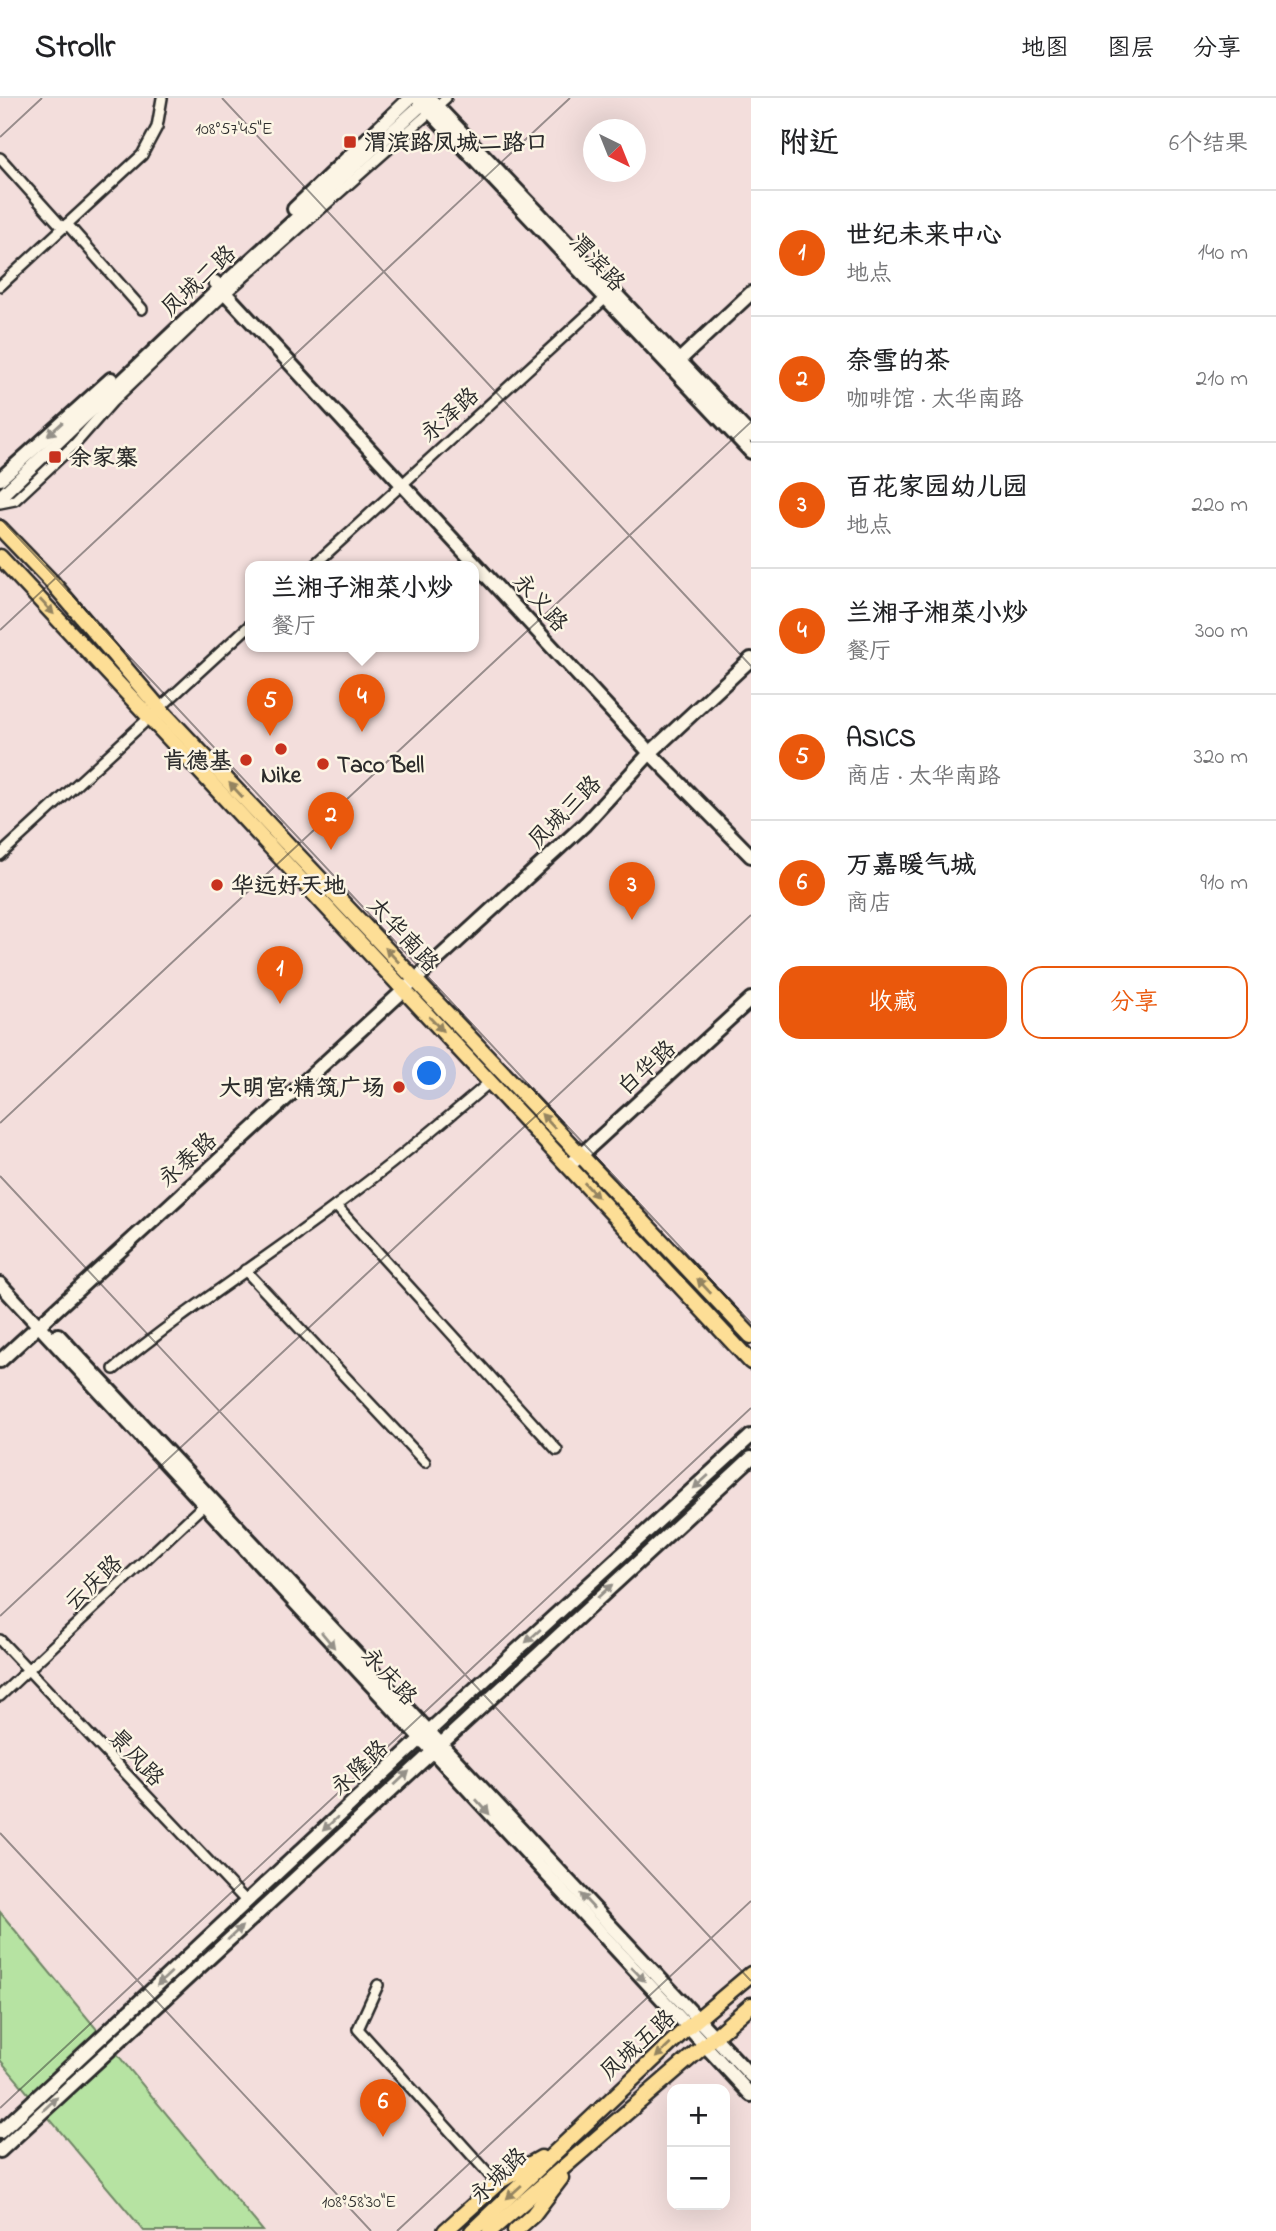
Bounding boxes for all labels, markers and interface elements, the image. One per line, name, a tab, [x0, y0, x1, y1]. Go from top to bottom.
text: Strollr	[35, 24, 115, 72]
text: 地图	[1021, 32, 1069, 67]
text: 图层	[1107, 32, 1155, 67]
text: 分享	[1193, 32, 1241, 67]
text: 108°57'45"E	[195, 117, 273, 143]
north arrow	[583, 119, 646, 182]
text: 附近	[779, 123, 839, 167]
place label: 渭滨路凤城二路口	[364, 128, 548, 161]
text: 6个结果	[1169, 128, 1248, 161]
marker: 渭滨路凤城二路口	[342, 134, 358, 150]
text: 世纪未来中心	[846, 218, 1002, 256]
street label: 渭滨路	[561, 227, 632, 300]
text: 1	[798, 237, 806, 270]
text: 140 m	[1198, 237, 1248, 270]
street label: 凤城二路	[155, 238, 245, 325]
text: 地点	[846, 258, 892, 291]
text: 奈雪的茶	[846, 344, 950, 382]
text: 2	[796, 363, 808, 396]
text: 210 m	[1196, 363, 1248, 396]
street label: 永泽路	[414, 381, 487, 451]
text: 咖啡馆 · 太华南路	[846, 384, 1023, 417]
one-way arrow	[46, 421, 64, 437]
place label: 余家寨	[69, 443, 138, 476]
marker: 余家寨	[47, 449, 63, 465]
text: 百花家园幼儿园	[846, 470, 1028, 508]
text: 3	[797, 489, 807, 522]
text: 220 m	[1192, 489, 1248, 522]
text: 地点	[846, 510, 892, 543]
popup	[245, 561, 479, 652]
street label: 永义路	[504, 567, 574, 640]
text: 兰湘子湘菜小炒	[271, 571, 453, 609]
text: 兰湘子湘菜小炒	[846, 596, 1028, 634]
one-way arrow	[38, 598, 55, 615]
text: 餐厅	[271, 611, 317, 644]
text: 4	[797, 615, 807, 648]
text: 300 m	[1195, 615, 1248, 648]
text: 餐厅	[846, 636, 892, 669]
pin: 4	[339, 674, 385, 732]
pin: 5	[247, 678, 293, 736]
text: ASICS	[846, 721, 916, 759]
marker: Nike	[273, 741, 289, 757]
text: 5	[795, 741, 809, 774]
text: 320 m	[1194, 741, 1248, 774]
place label: 肯德基	[163, 746, 232, 779]
place label: Taco Bell	[337, 750, 424, 783]
marker: 肯德基	[238, 752, 254, 768]
marker: Taco Bell	[315, 756, 331, 772]
place label: Nike	[261, 760, 302, 793]
text: 商店 · 太华南路	[846, 761, 1000, 794]
street label: 凤城三路	[522, 769, 610, 857]
one-way arrow	[228, 781, 244, 799]
pin: 2	[308, 792, 354, 850]
text: 万嘉暖气城	[846, 848, 976, 886]
pin: 3	[609, 862, 655, 920]
text: 6	[797, 867, 807, 900]
text: 910 m	[1200, 867, 1248, 900]
place label: 华远好天地	[231, 871, 346, 904]
marker: 华远好天地	[209, 877, 225, 893]
text: 商店	[846, 888, 892, 921]
street label: 太华南路	[359, 891, 446, 981]
pin: 1	[257, 946, 303, 1004]
one-way arrow	[384, 946, 400, 964]
button: 收藏	[779, 966, 1007, 1039]
button: 分享	[1021, 966, 1248, 1039]
one-way arrow	[427, 1015, 443, 1032]
street label: 白华路	[611, 1034, 684, 1104]
your location	[412, 1056, 446, 1090]
place label: 大明宫·精筑广场	[219, 1073, 385, 1106]
marker: 大明宫·精筑广场	[391, 1079, 407, 1095]
one-way arrow	[540, 1112, 556, 1130]
street label: 永泰路	[152, 1126, 225, 1196]
one-way arrow	[583, 1181, 599, 1198]
one-way arrow	[697, 1278, 713, 1295]
one-way arrow	[692, 1474, 710, 1490]
street label: 云庆路	[58, 1548, 131, 1619]
one-way arrow	[596, 1583, 614, 1599]
one-way arrow	[525, 1627, 542, 1643]
one-way arrow	[320, 1632, 335, 1649]
street label: 永庆路	[353, 1641, 424, 1714]
street label: 景风路	[100, 1722, 171, 1795]
street label: 永隆路	[324, 1733, 397, 1804]
one-way arrow	[393, 1770, 411, 1786]
one-way arrow	[475, 1798, 491, 1816]
one-way arrow	[322, 1815, 339, 1831]
one-way arrow	[580, 1893, 596, 1910]
one-way arrow	[226, 1925, 244, 1941]
one-way arrow	[629, 1965, 645, 1982]
one-way arrow	[156, 1971, 173, 1987]
street label: 凤城五路	[593, 2003, 684, 2089]
one-way arrow	[654, 2043, 672, 2059]
pin: 6	[360, 2079, 406, 2137]
map controls	[667, 2084, 730, 2210]
button: +	[667, 2084, 730, 2147]
one-way arrow	[41, 2097, 58, 2113]
street label: 永城路	[463, 2141, 536, 2213]
button: −	[667, 2147, 730, 2210]
one-way arrow	[506, 2184, 523, 2199]
text: 108°58'30"E	[322, 2190, 396, 2216]

